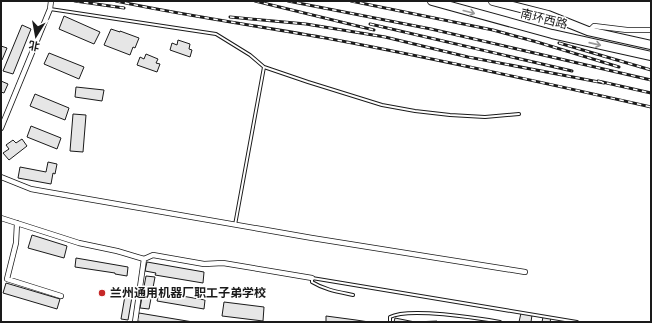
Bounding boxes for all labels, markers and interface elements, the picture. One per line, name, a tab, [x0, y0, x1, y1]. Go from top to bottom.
street label: 南环西路	[519, 6, 569, 32]
one-way arrow	[462, 9, 475, 16]
north arrow	[16, 16, 56, 56]
text: 北	[28, 38, 41, 53]
one-way arrow	[588, 41, 601, 49]
place label: 兰州通用机器厂职工子弟学校	[110, 286, 266, 300]
marker: 兰州通用机器厂职工子弟学校	[97, 288, 107, 298]

